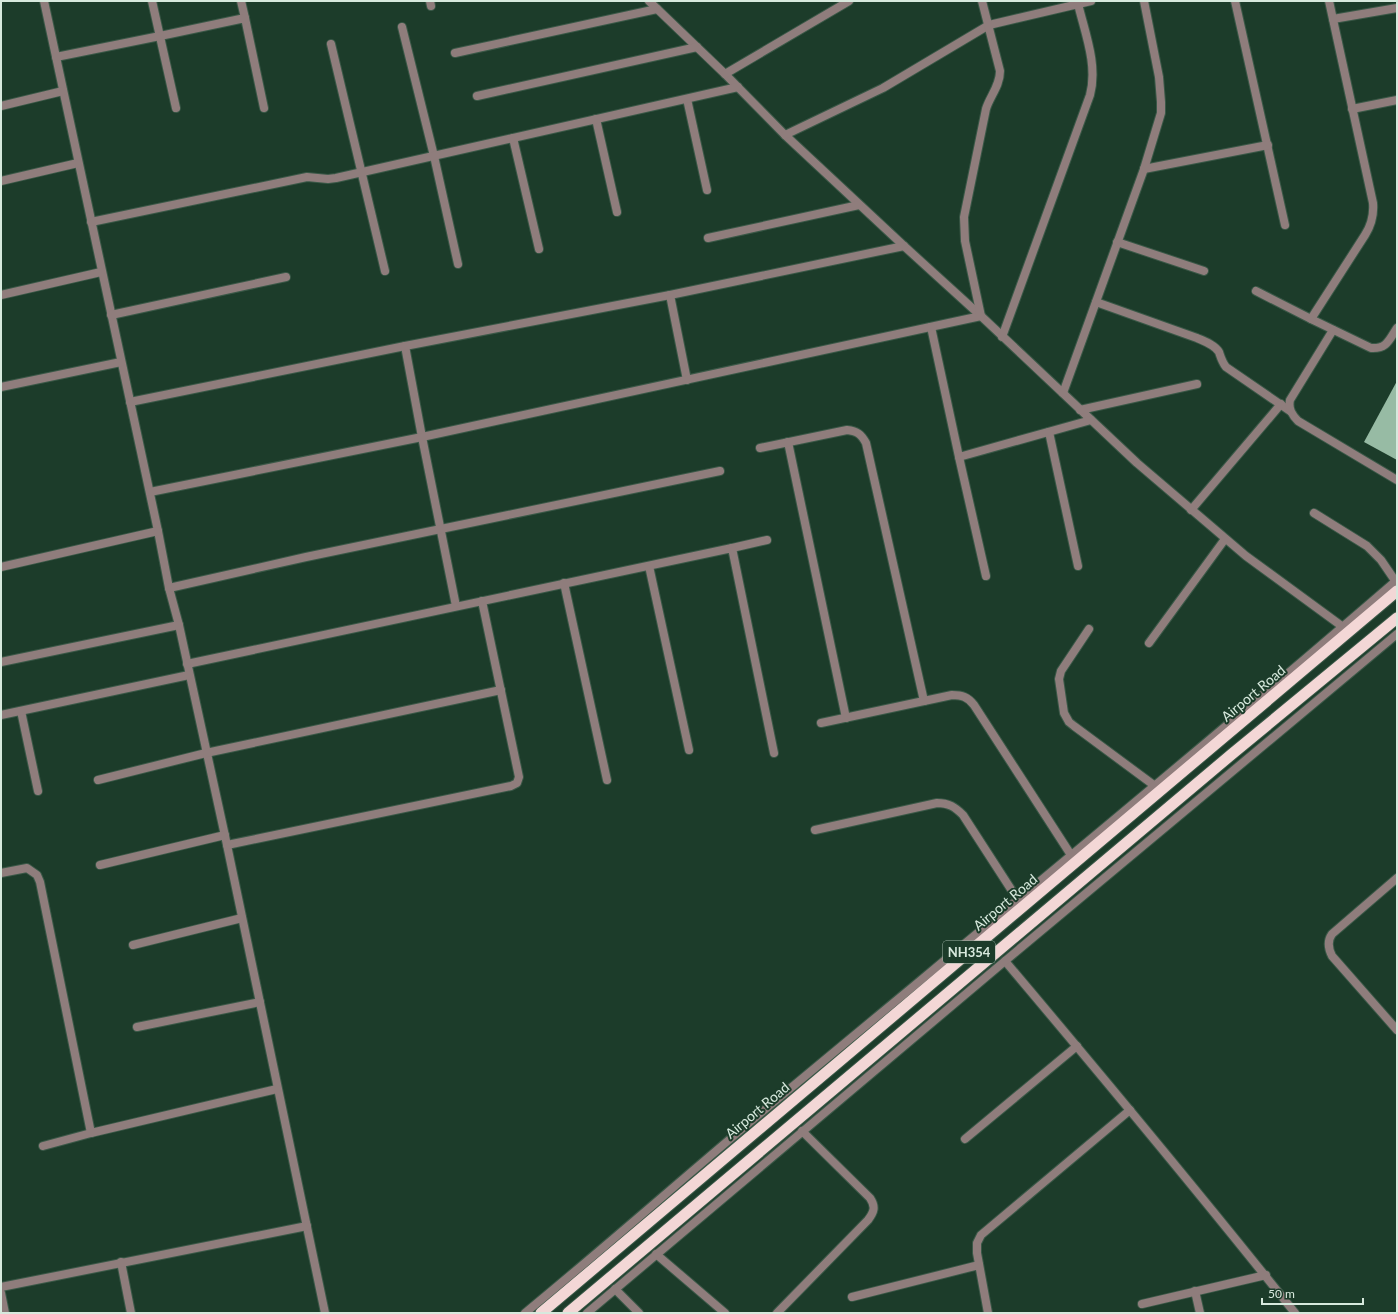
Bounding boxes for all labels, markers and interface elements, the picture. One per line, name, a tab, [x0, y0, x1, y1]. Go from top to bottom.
street label: Airport Road	[1217, 661, 1289, 725]
street label: Airport Road	[969, 870, 1041, 934]
road number: NH354	[943, 941, 995, 963]
street label: Airport Road	[721, 1078, 793, 1142]
scale bar	[1262, 1280, 1363, 1306]
text: 50 m	[1268, 1286, 1295, 1301]

